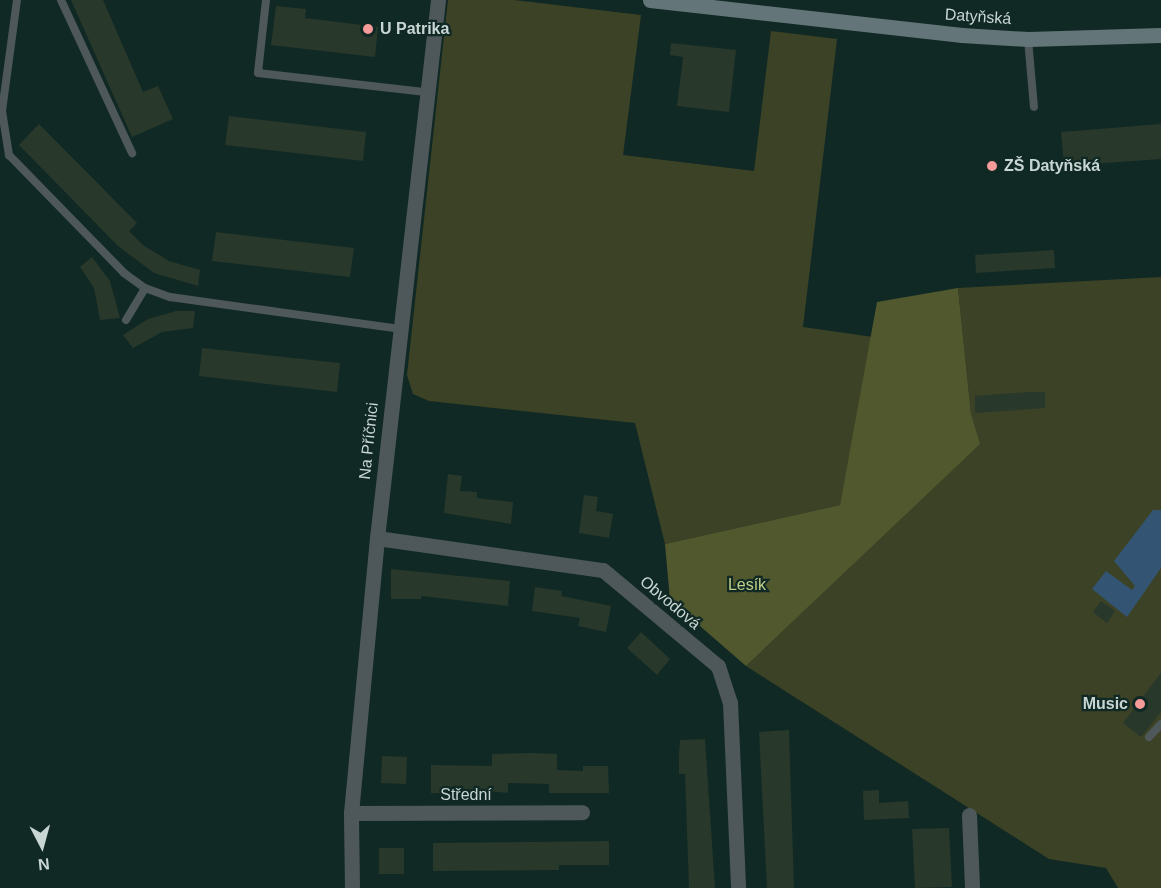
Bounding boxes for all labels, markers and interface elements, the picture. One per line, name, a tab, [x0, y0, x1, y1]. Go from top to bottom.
street label: Datyňská	[944, 5, 1012, 29]
place label: U Patrika	[380, 19, 449, 39]
marker: U Patrika	[361, 22, 375, 36]
place label: ZŠ Datyňská	[1004, 156, 1100, 176]
marker: ZŠ Datyňská	[985, 159, 999, 173]
street label: Na Příčnici	[355, 402, 383, 480]
street label: Obvodová	[636, 572, 704, 634]
park label: Lesík	[728, 575, 766, 595]
place label: Music	[1083, 694, 1128, 714]
marker: Music	[1133, 697, 1147, 711]
street label: Střední	[440, 785, 492, 805]
north arrow	[12, 816, 72, 876]
text: N	[37, 855, 51, 873]

